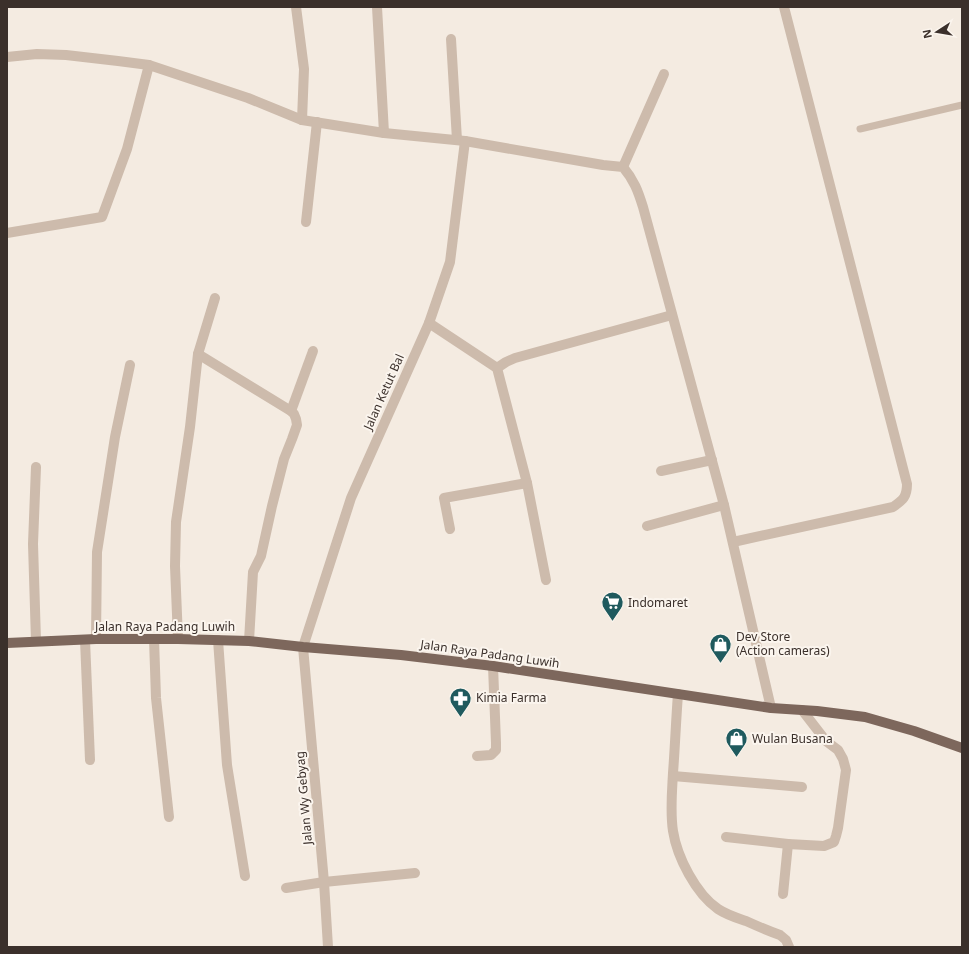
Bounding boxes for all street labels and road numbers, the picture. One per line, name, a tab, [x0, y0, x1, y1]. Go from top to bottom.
street label: Jalan Ketut Bal	[359, 351, 408, 433]
street label: Jalan Raya Padang Luwih	[94, 618, 235, 635]
street label: Jalan Raya Padang Luwih	[418, 635, 561, 672]
street label: Jalan Wy Gebyag	[291, 751, 316, 846]

